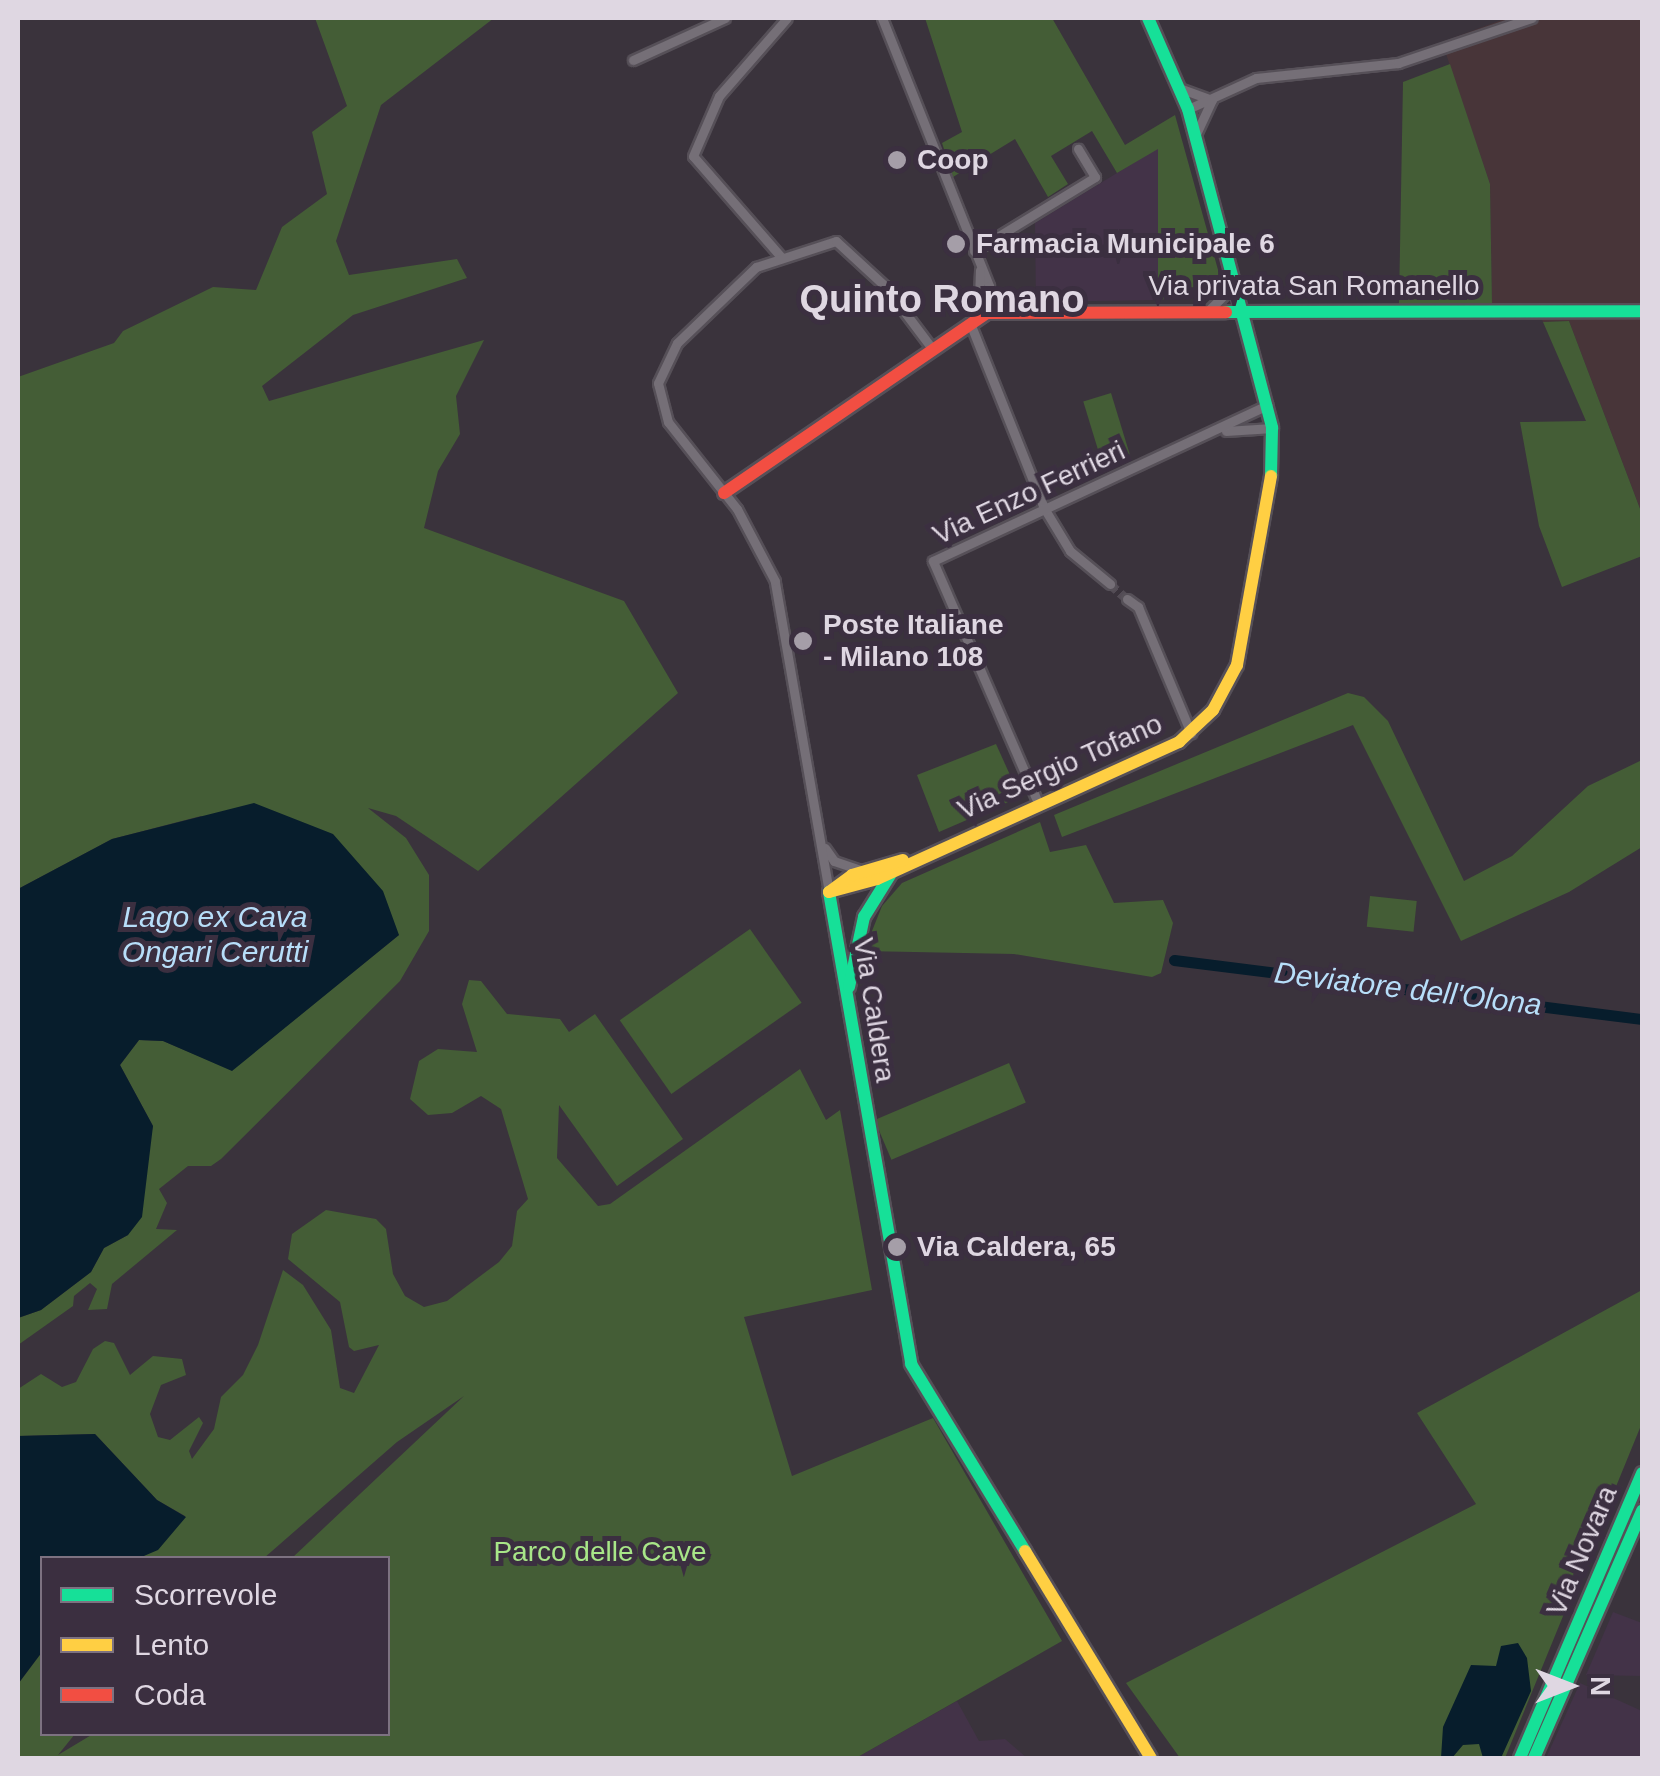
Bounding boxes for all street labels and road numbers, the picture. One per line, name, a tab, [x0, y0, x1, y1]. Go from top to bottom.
street label: Via privata San Romanello	[1148, 269, 1480, 303]
street label: Via Enzo Ferrieri	[928, 434, 1130, 552]
street label: Via Sergio Tofano	[952, 707, 1168, 827]
street label: Via Caldera	[846, 935, 902, 1085]
street label: Via Novara	[1540, 1481, 1624, 1621]

